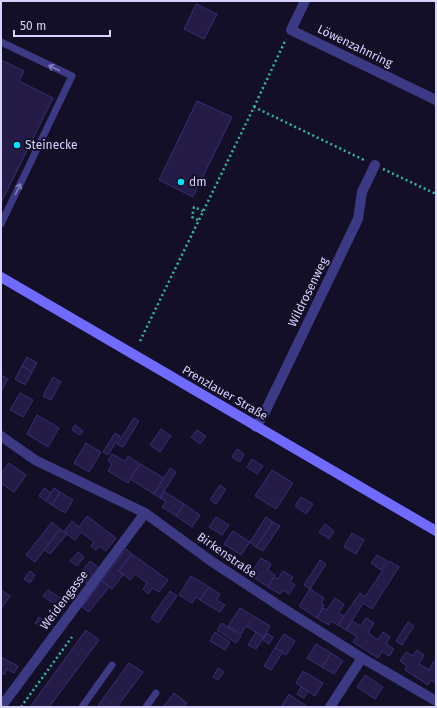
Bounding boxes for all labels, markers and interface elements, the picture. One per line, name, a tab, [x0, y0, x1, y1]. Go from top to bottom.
scale bar	[14, 12, 110, 38]
text: 50 m	[20, 19, 46, 33]
street label: Löwenzahnring	[315, 22, 396, 71]
one-way arrow	[49, 64, 61, 71]
place label: Steinecke	[25, 138, 78, 152]
marker: Steinecke	[12, 140, 22, 150]
place label: dm	[189, 175, 206, 189]
marker: dm	[176, 177, 186, 187]
one-way arrow	[15, 183, 22, 195]
street label: Wildrosenweg	[285, 254, 331, 329]
street label: Prenzlauer Straße	[180, 363, 270, 423]
street label: Birkenstraße	[195, 529, 259, 581]
street label: Weidengasse	[37, 568, 91, 632]

